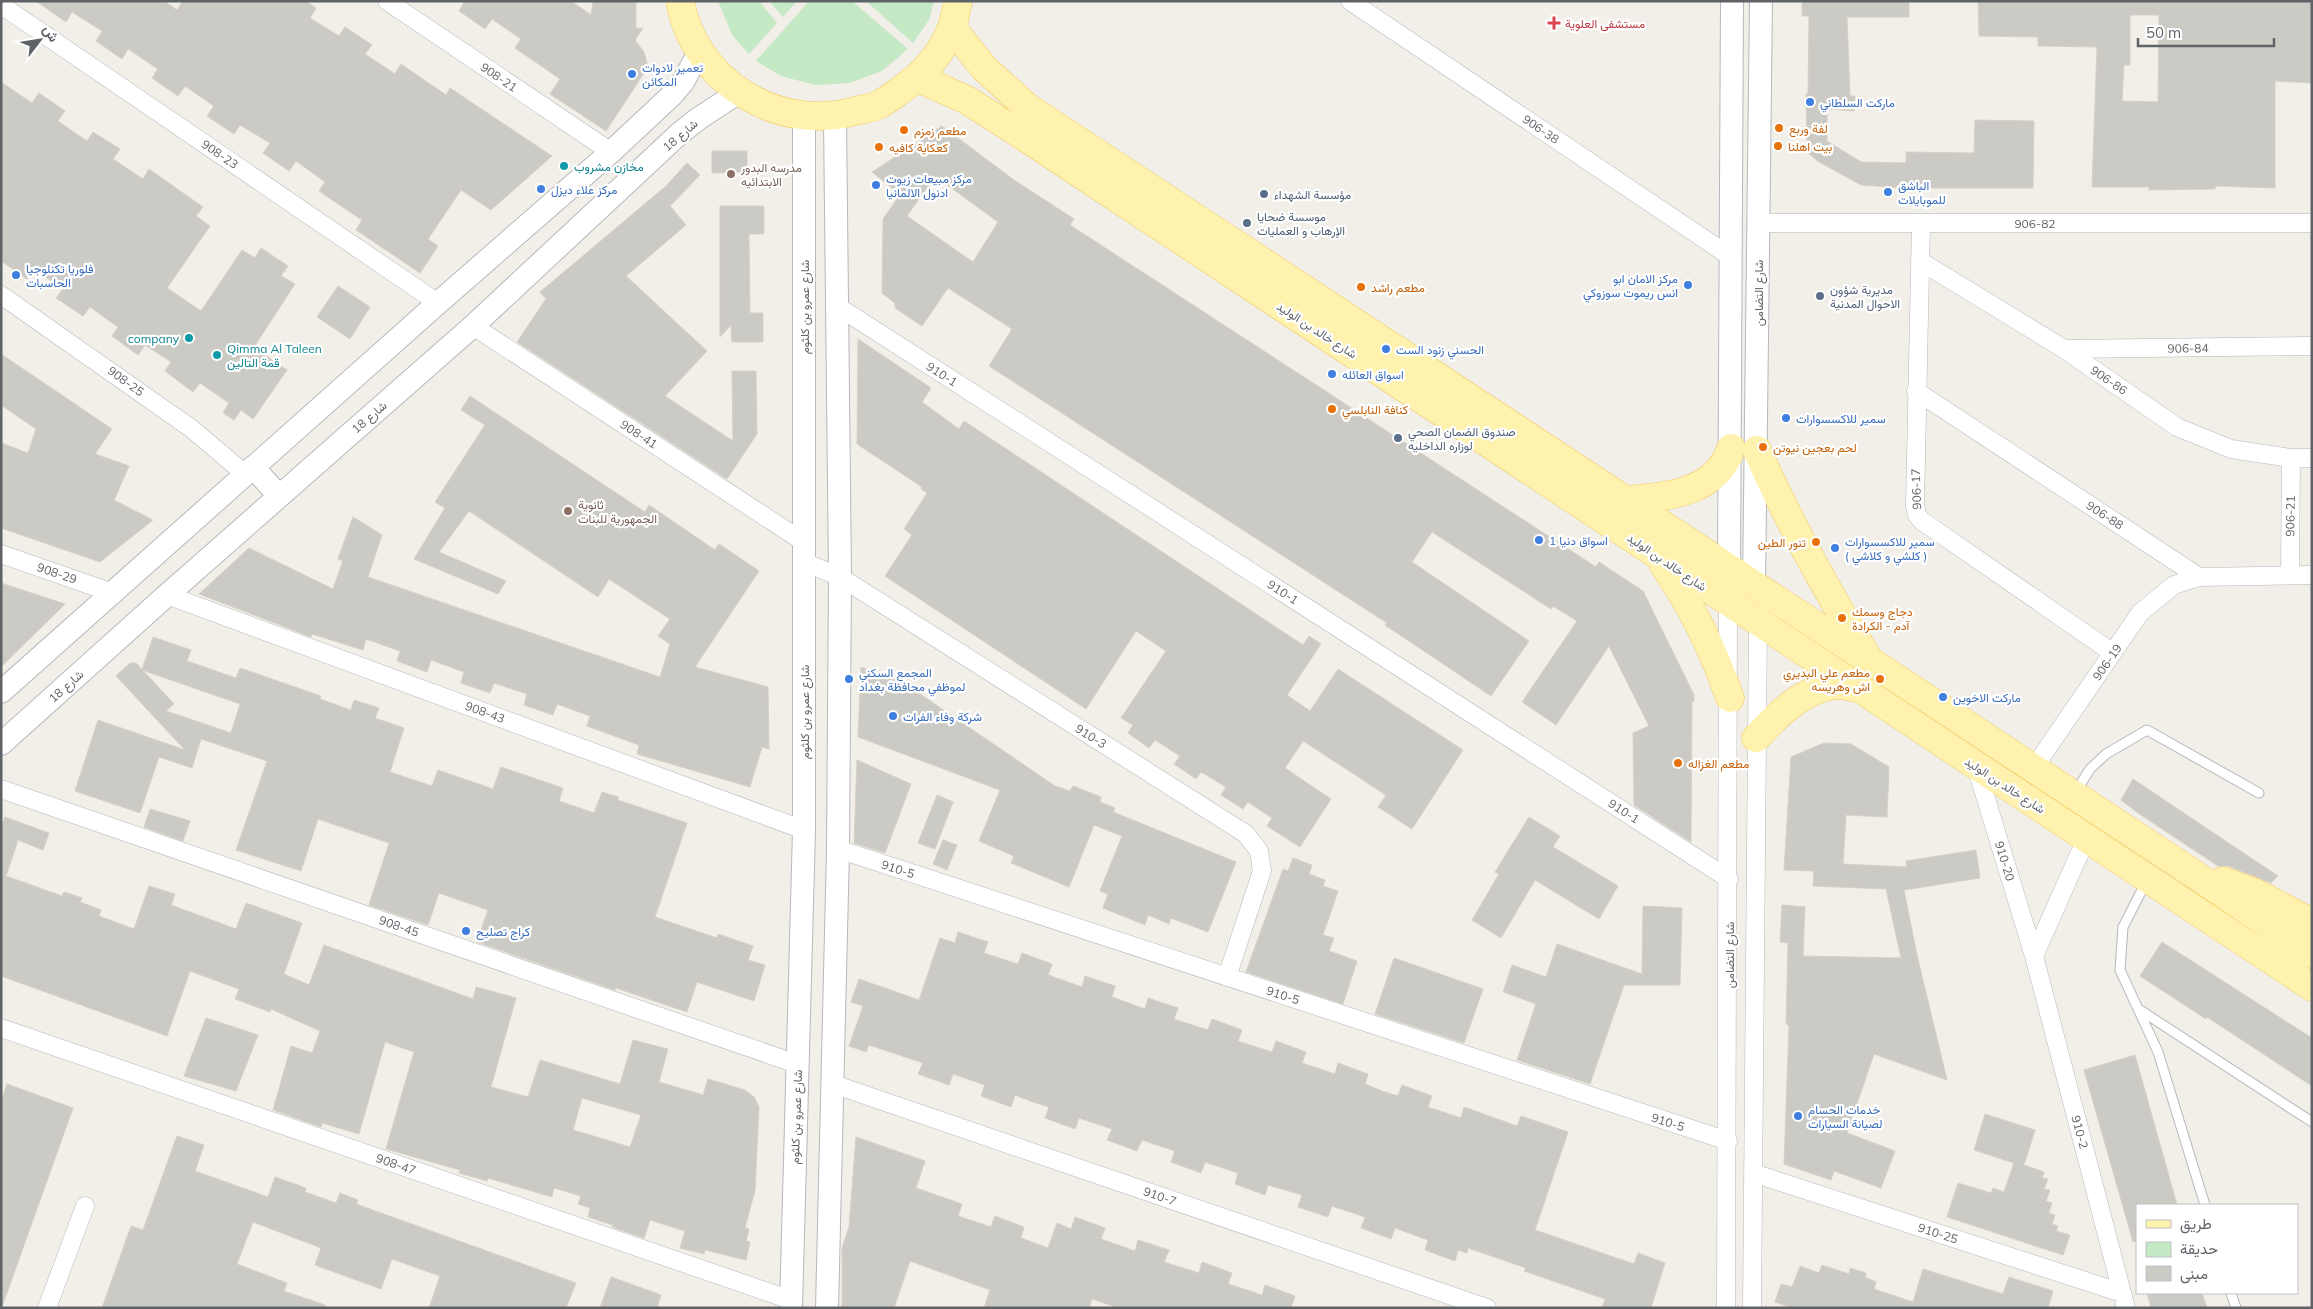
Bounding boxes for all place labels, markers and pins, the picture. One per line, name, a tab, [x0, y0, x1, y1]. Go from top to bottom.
marker: مستشفى العلوية	[1547, 16, 1561, 30]
place label: مستشفى العلوية	[1565, 16, 1645, 32]
place label: تعمير لادوات المكائن	[642, 60, 703, 90]
marker: تعمير لادوات المكائن	[626, 68, 638, 80]
place label: ماركت السلطاني	[1820, 95, 1895, 113]
marker: ماركت السلطاني	[1804, 96, 1816, 108]
place label: لفة وربع	[1789, 121, 1828, 138]
marker: لفة وربع	[1773, 122, 1785, 134]
place label: مطعم زمزم	[914, 123, 967, 139]
marker: مطعم زمزم	[898, 124, 910, 136]
place label: بيت اهلنا	[1788, 139, 1832, 154]
place label: كعكاية كافيه	[889, 140, 948, 155]
marker: بيت اهلنا	[1772, 140, 1784, 152]
marker: كعكاية كافيه	[873, 141, 885, 153]
place label: مخازن مشروب	[574, 159, 644, 175]
marker: مخازن مشروب	[558, 160, 570, 172]
place label: مدرسه البدور الابتدائيه	[740, 160, 802, 189]
marker: مدرسه البدور الابتدائيه	[725, 168, 737, 180]
place label: مركز مبيعات زيوت ادنول الالمانيا	[886, 171, 972, 201]
place label: الباشق للموبايلات	[1898, 178, 1946, 208]
marker: مركز مبيعات زيوت ادنول الالمانيا	[870, 179, 882, 191]
place label: مركز علاء ديزل	[551, 182, 617, 198]
marker: مركز علاء ديزل	[535, 183, 547, 195]
marker: الباشق للموبايلات	[1882, 186, 1894, 198]
place label: مؤسسة الشهداء	[1274, 187, 1351, 203]
marker: مؤسسة الشهداء	[1258, 188, 1270, 200]
place label: موسسة ضحايا الإرهاب و العمليات	[1257, 209, 1345, 239]
marker: موسسة ضحايا الإرهاب و العمليات	[1241, 217, 1253, 229]
place label: فلوريا تكنلوجيا الحاسبات	[26, 261, 94, 290]
marker: فلوريا تكنلوجيا الحاسبات	[10, 269, 22, 281]
place label: مركز الامان ابو انس ريموت سوزوكي	[1583, 271, 1678, 303]
marker: مركز الامان ابو انس ريموت سوزوكي	[1682, 279, 1694, 291]
place label: مطعم راشد	[1371, 280, 1425, 296]
marker: مطعم راشد	[1355, 281, 1367, 293]
place label: مديرية شؤون الاحوال المدنية	[1830, 282, 1900, 312]
marker: مديرية شؤون الاحوال المدنية	[1814, 290, 1826, 302]
place label: company	[128, 331, 180, 346]
marker: company	[183, 332, 195, 344]
place label: Qimma Al Taleen قمة التالين	[227, 341, 322, 371]
place label: الحسني زنود الست	[1396, 342, 1484, 360]
marker: الحسني زنود الست	[1380, 343, 1392, 355]
marker: Qimma Al Taleen قمة التالين	[211, 349, 223, 361]
place label: اسواق العائله	[1342, 367, 1404, 383]
marker: اسواق العائله	[1326, 368, 1338, 380]
place label: كنافة النابلسي	[1342, 402, 1408, 420]
marker: كنافة النابلسي	[1326, 403, 1338, 415]
place label: سمير للاكسسوارات	[1796, 411, 1886, 427]
marker: سمير للاكسسوارات	[1780, 412, 1792, 424]
place label: صندوق الضمان الصحي لوزاره الداخليه	[1408, 424, 1516, 454]
marker: صندوق الضمان الصحي لوزاره الداخليه	[1392, 432, 1404, 444]
place label: لحم بعجين نيوتن	[1773, 440, 1857, 456]
marker: لحم بعجين نيوتن	[1757, 441, 1769, 453]
place label: ثانوية الجمهورية للبنات	[578, 497, 657, 527]
marker: ثانوية الجمهورية للبنات	[562, 505, 574, 517]
place label: اسواق دنيا 1	[1549, 533, 1608, 549]
marker: اسواق دنيا 1	[1533, 534, 1545, 546]
place label: سمير للاكسسوارات ( كلشي و كلاشي )	[1845, 534, 1935, 566]
place label: تنور الطين	[1758, 535, 1806, 551]
marker: تنور الطين	[1810, 536, 1822, 548]
marker: سمير للاكسسوارات ( كلشي و كلاشي )	[1829, 542, 1841, 554]
place label: دجاج وسمك آدم - الكرادة	[1852, 604, 1913, 634]
marker: دجاج وسمك آدم - الكرادة	[1836, 612, 1848, 624]
place label: المجمع السكني لموظفي محافظة بغداد	[859, 665, 965, 697]
place label: مطعم علي البديري اش وهريسه	[1783, 665, 1870, 695]
marker: المجمع السكني لموظفي محافظة بغداد	[843, 673, 855, 685]
marker: مطعم علي البديري اش وهريسه	[1874, 673, 1886, 685]
place label: ماركت الاخوين	[1953, 690, 2021, 706]
marker: ماركت الاخوين	[1937, 691, 1949, 703]
place label: شركة وفاء الفرات	[903, 709, 982, 725]
marker: شركة وفاء الفرات	[887, 710, 899, 722]
place label: مطعم الغزاله	[1688, 756, 1750, 772]
marker: مطعم الغزاله	[1672, 757, 1684, 769]
place label: كراج تصليح	[476, 924, 530, 941]
marker: كراج تصليح	[460, 925, 472, 937]
place label: خدمات الحسام لصيانة السيارات	[1808, 1102, 1882, 1132]
marker: خدمات الحسام لصيانة السيارات	[1792, 1110, 1804, 1122]

